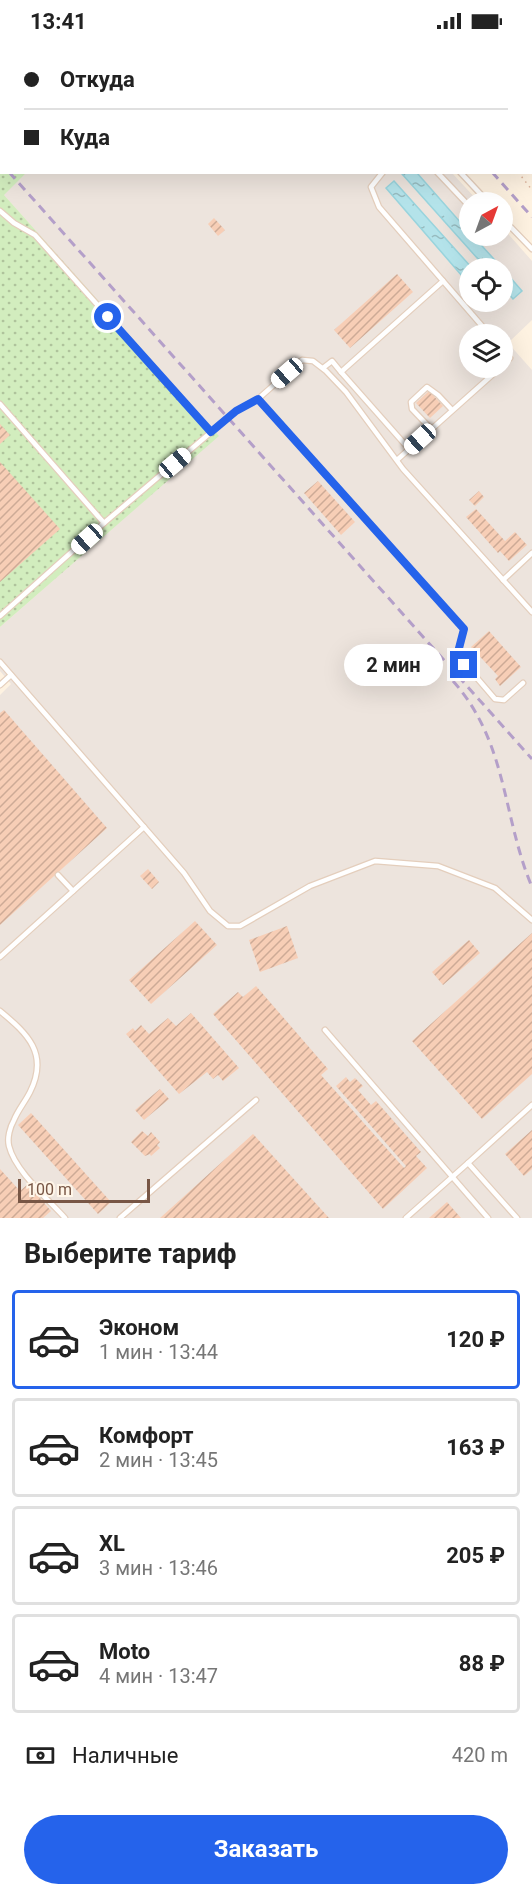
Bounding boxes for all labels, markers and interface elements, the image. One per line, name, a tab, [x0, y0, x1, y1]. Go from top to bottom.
text: 13:41	[30, 9, 87, 34]
text: Откуда	[60, 67, 135, 92]
text: Куда	[60, 125, 110, 150]
north arrow	[459, 192, 513, 246]
map controls	[459, 192, 513, 378]
button: locate	[459, 258, 513, 312]
route start	[94, 303, 121, 330]
button: layers	[459, 324, 513, 378]
car	[268, 354, 306, 392]
car	[401, 420, 439, 458]
car	[155, 445, 195, 481]
car	[68, 520, 106, 558]
callout: 2 мин	[344, 644, 443, 686]
route end	[450, 651, 477, 678]
text: 2 мин	[366, 653, 421, 677]
scale bar	[18, 1176, 150, 1204]
text: 100 m	[27, 1180, 72, 1199]
text: Выберите тариф	[24, 1238, 236, 1270]
icon: car	[27, 1313, 81, 1367]
text: Эконом	[99, 1315, 179, 1340]
text: 120 ₽	[446, 1327, 505, 1352]
text: 1 мин · 13:44	[99, 1340, 218, 1364]
icon: car	[27, 1421, 81, 1475]
text: Комфорт	[99, 1423, 194, 1448]
text: 163 ₽	[446, 1435, 505, 1460]
text: 2 мин · 13:45	[99, 1448, 218, 1472]
icon: car	[27, 1529, 81, 1583]
text: XL	[99, 1531, 125, 1556]
text: 205 ₽	[446, 1543, 505, 1568]
text: 3 мин · 13:46	[99, 1556, 218, 1580]
icon: car	[27, 1637, 81, 1691]
text: Moto	[99, 1639, 150, 1664]
text: 88 ₽	[459, 1651, 505, 1676]
text: 4 мин · 13:47	[99, 1664, 218, 1688]
icon: cash	[24, 1739, 57, 1772]
text: Наличные	[72, 1743, 178, 1768]
text: 420 m	[452, 1743, 508, 1767]
button: Заказать	[24, 1815, 508, 1884]

